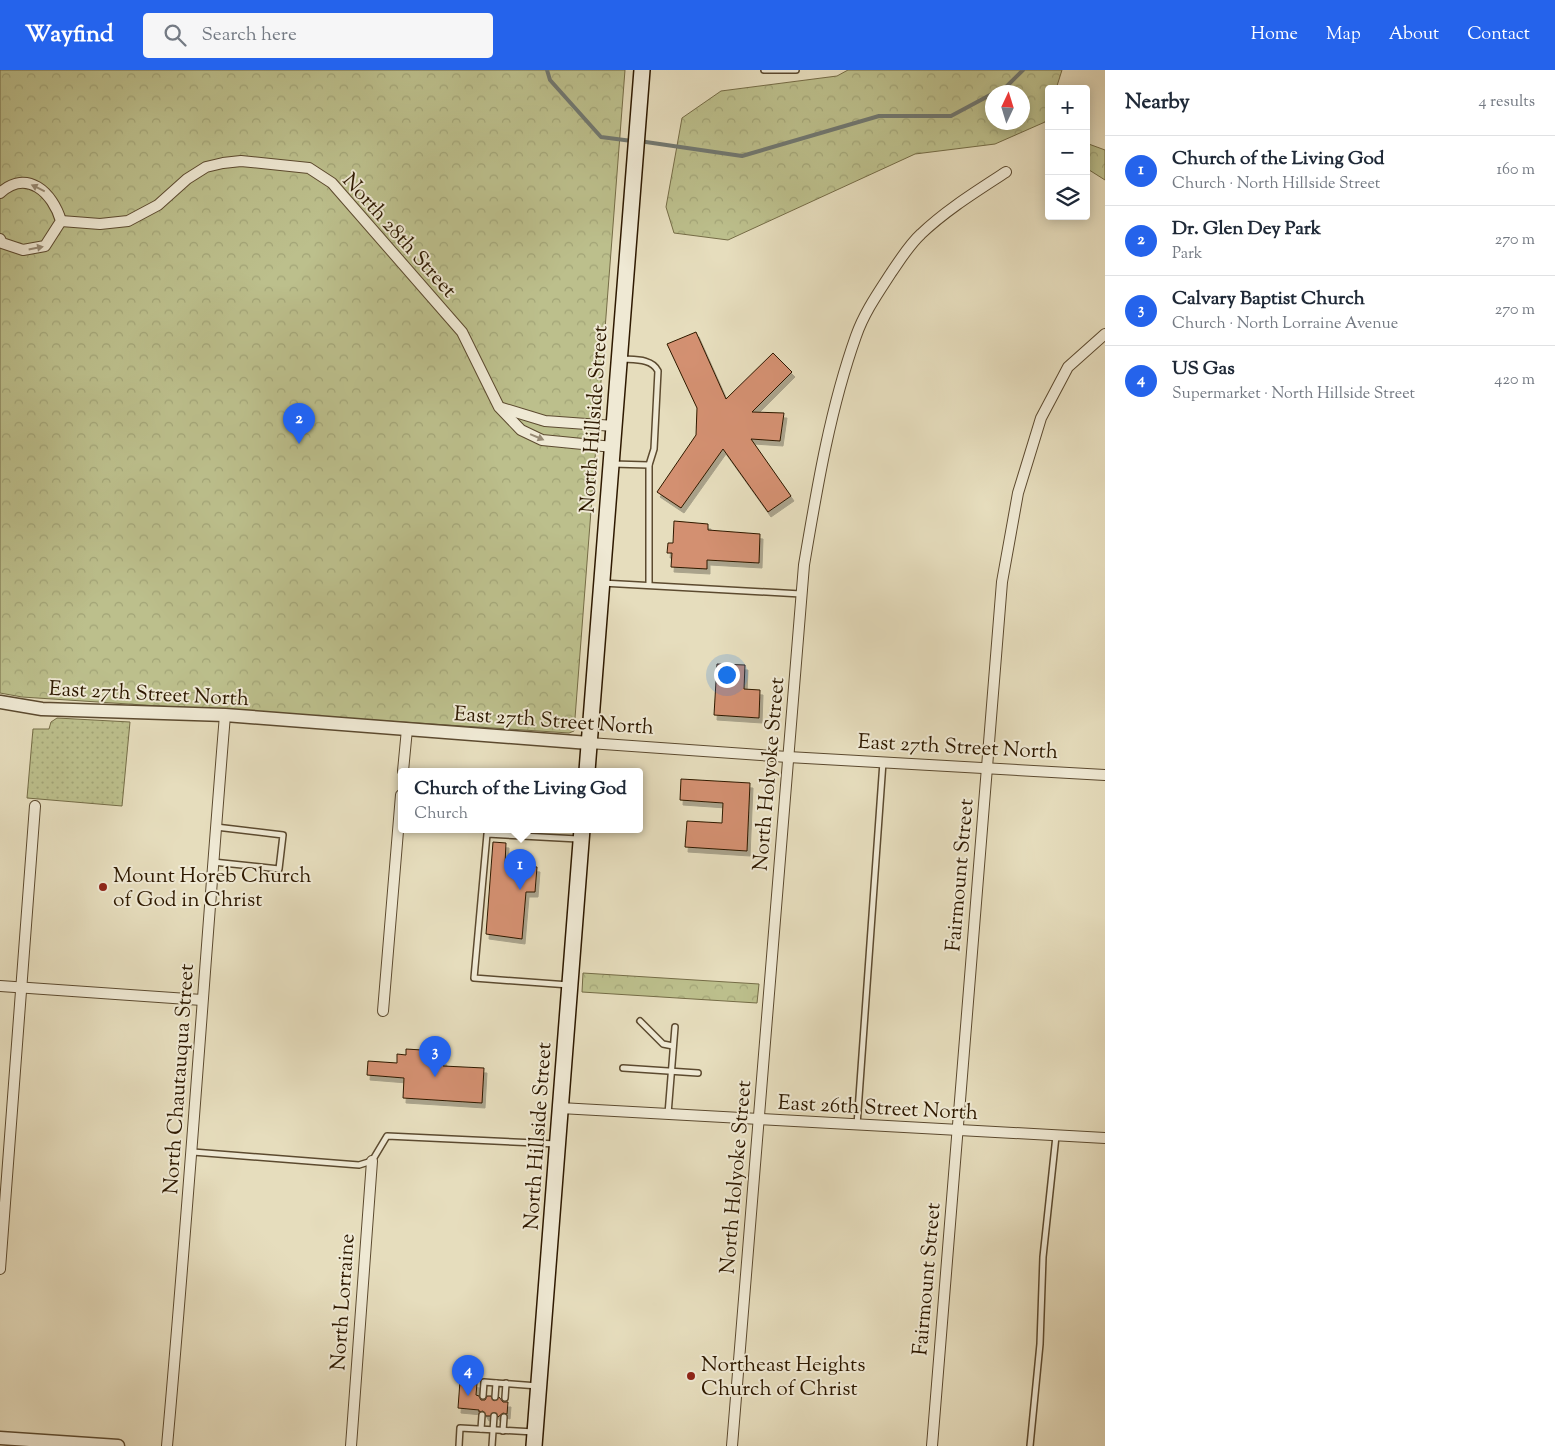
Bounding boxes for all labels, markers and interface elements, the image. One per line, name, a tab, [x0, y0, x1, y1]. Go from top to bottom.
search box	[143, 13, 493, 58]
text: Wayfind	[25, 18, 113, 52]
icon: search	[161, 21, 189, 49]
text: Search here	[201, 22, 297, 49]
text: Home	[1251, 22, 1298, 48]
text: Map	[1326, 22, 1361, 48]
text: About	[1389, 22, 1439, 48]
text: Contact	[1467, 22, 1530, 48]
north arrow	[985, 85, 1030, 130]
map controls	[1045, 85, 1090, 220]
button: +	[1045, 85, 1090, 130]
text: Nearby	[1125, 88, 1190, 118]
text: 4 results	[1479, 91, 1535, 114]
button: −	[1045, 130, 1090, 175]
text: Church of the Living God	[1172, 146, 1385, 173]
text: 1	[1138, 159, 1144, 182]
text: 160 m	[1497, 159, 1535, 182]
street label: North 28th Street	[334, 167, 463, 305]
text: Church · North Hillside Street	[1172, 173, 1380, 196]
button: layers	[1045, 175, 1090, 220]
one-way arrow	[31, 184, 46, 192]
text: Dr. Glen Dey Park	[1172, 216, 1321, 243]
text: 2	[1137, 229, 1145, 252]
text: 270 m	[1495, 229, 1535, 252]
one-way arrow	[28, 243, 44, 251]
text: Park	[1172, 243, 1203, 266]
text: Calvary Baptist Church	[1172, 286, 1365, 313]
text: 3	[1138, 299, 1144, 322]
text: 270 m	[1495, 299, 1535, 322]
text: Church · North Lorraine Avenue	[1172, 313, 1398, 336]
street label: North Hillside Street	[573, 324, 617, 514]
text: US Gas	[1172, 356, 1235, 383]
text: 4	[1137, 369, 1145, 392]
text: 420 m	[1494, 369, 1535, 392]
text: Supermarket · North Hillside Street	[1172, 383, 1415, 406]
pin: 2	[283, 403, 315, 444]
one-way arrow	[530, 433, 544, 441]
your location	[714, 662, 740, 688]
street label: East 27th Street North	[48, 675, 250, 715]
street label: North Holyoke Street	[747, 676, 793, 872]
street label: East 27th Street North	[453, 700, 655, 744]
street label: East 27th Street North	[857, 728, 1059, 768]
popup	[398, 768, 643, 833]
text: Church of the Living God	[414, 776, 627, 803]
street label: Fairmount Street	[939, 797, 983, 953]
text: Church	[414, 803, 468, 826]
pin: 1	[504, 849, 536, 890]
place label: Mount Horeb Church of God in Christ	[113, 862, 312, 916]
marker: Mount Horeb Church of God in Christ	[97, 881, 109, 893]
street label: North Chautauqua Street	[157, 963, 203, 1196]
pin: 3	[419, 1036, 451, 1077]
street label: North Hillside Street	[517, 1041, 561, 1231]
street label: North Holyoke Street	[714, 1079, 760, 1275]
street label: East 26th Street North	[777, 1089, 979, 1129]
street label: Fairmount Street	[906, 1201, 950, 1357]
street label: North Lorraine	[324, 1233, 364, 1372]
place label: Northeast Heights Church of Christ	[701, 1351, 866, 1405]
pin: 4	[452, 1355, 484, 1396]
marker: Northeast Heights Church of Christ	[685, 1370, 697, 1382]

